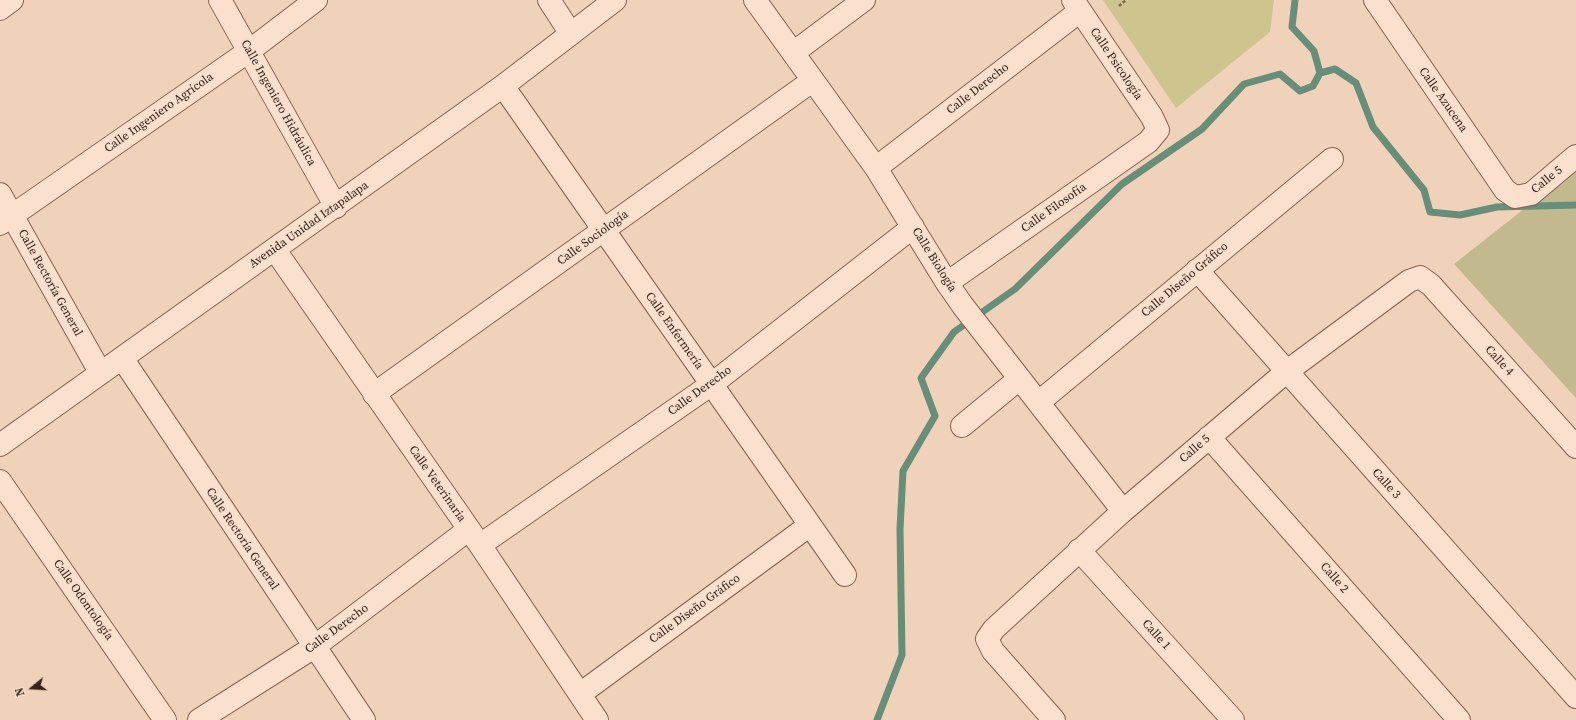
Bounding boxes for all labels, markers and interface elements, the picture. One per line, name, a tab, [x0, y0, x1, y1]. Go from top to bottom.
street label: Calle Psicología	[1087, 25, 1145, 103]
street label: Calle Ingeniero Hidráulica	[237, 37, 319, 169]
street label: Calle Derecho	[944, 60, 1012, 118]
street label: Calle Azucena	[1415, 65, 1471, 135]
street label: Calle Ingeniero Agrícola	[102, 70, 216, 156]
street label: Calle 5	[1529, 163, 1565, 197]
street label: Avenida Unidad Iztapalapa	[247, 178, 371, 272]
street label: Calle Filosofía	[1019, 180, 1089, 236]
street label: Calle Sociología	[555, 207, 631, 269]
street label: Calle Biología	[908, 225, 960, 295]
street label: Calle Rectoría General	[15, 227, 85, 339]
street label: Calle Diseño Gráfico	[1139, 240, 1231, 320]
street label: Calle Enfermería	[642, 290, 706, 372]
street label: Calle 4	[1482, 343, 1516, 379]
street label: Calle Derecho	[665, 363, 735, 419]
street label: Calle 5	[1177, 432, 1213, 466]
street label: Calle Veterinaria	[405, 443, 469, 525]
street label: Calle 3	[1369, 466, 1403, 502]
street label: Calle Rectoría General	[203, 485, 281, 593]
street label: Calle Odontología	[50, 557, 116, 643]
street label: Calle 2	[1317, 560, 1351, 596]
street label: Calle Diseño Gráfico	[647, 571, 743, 647]
street label: Calle Derecho	[302, 601, 372, 657]
street label: Calle 1	[1139, 617, 1173, 653]
north arrow	[12, 668, 52, 708]
text: N	[12, 686, 28, 698]

